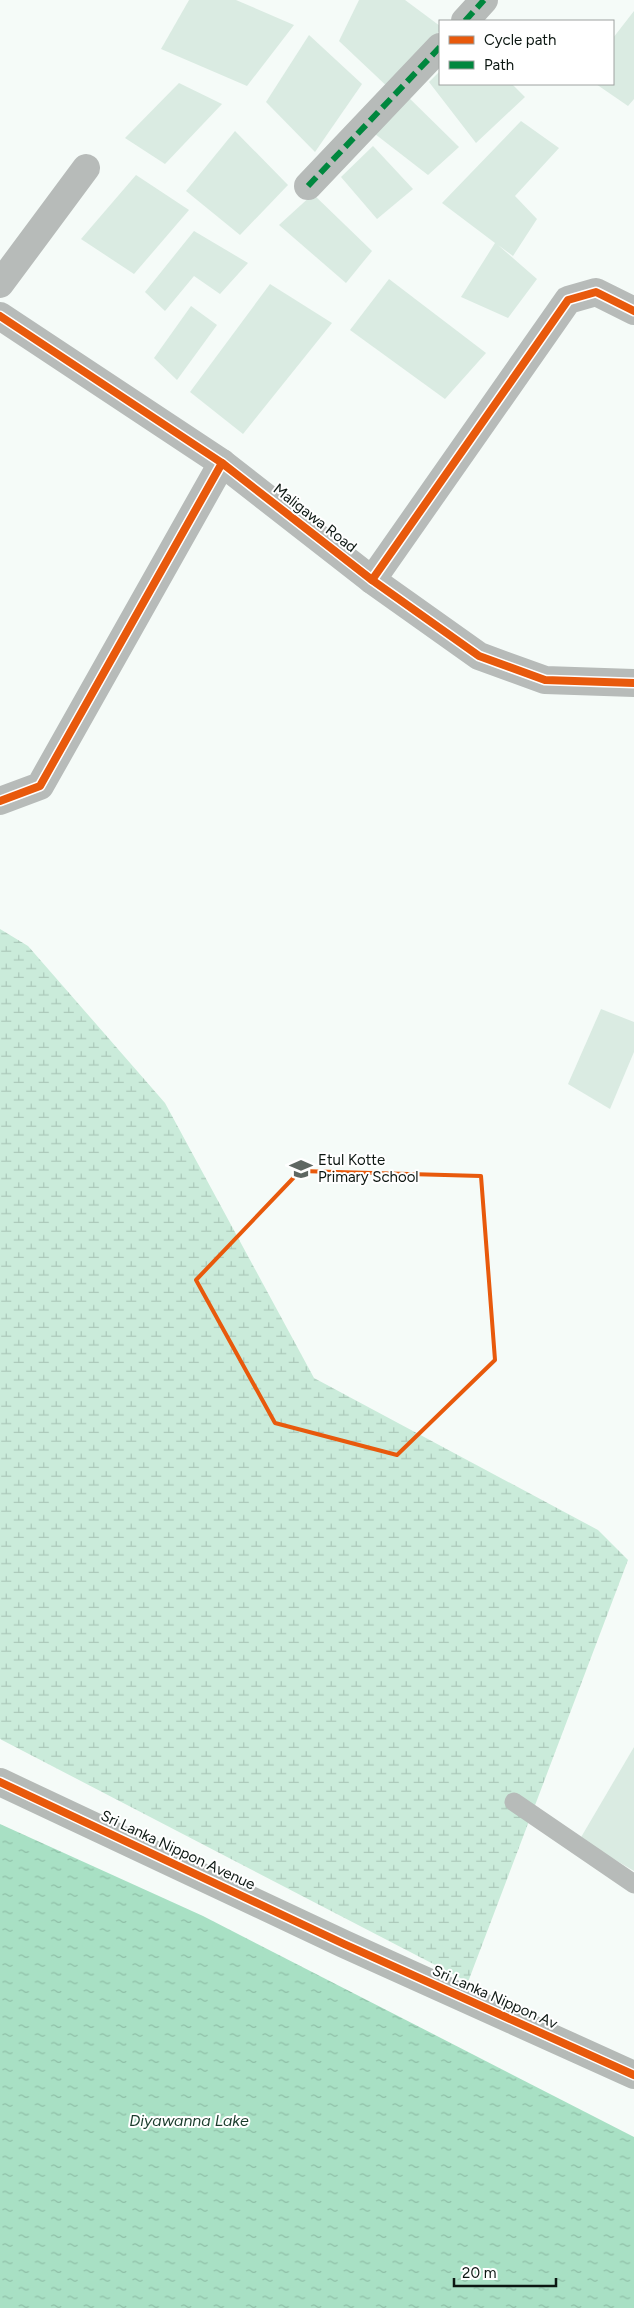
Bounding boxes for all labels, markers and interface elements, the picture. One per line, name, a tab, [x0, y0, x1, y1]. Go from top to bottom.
legend	[439, 20, 614, 85]
text: Cycle path	[484, 31, 556, 49]
text: Path	[484, 56, 514, 74]
street label: Maligawa Road	[270, 480, 360, 556]
place label: Etul Kotte Primary School	[318, 1151, 419, 1186]
school or university icon: Etul Kotte Primary School	[288, 1156, 314, 1182]
street label: Sri Lanka Nippon Avenue	[98, 1806, 258, 1894]
street label: Sri Lanka Nippon Av	[430, 1961, 561, 2033]
water label: Diyawanna Lake	[129, 2111, 249, 2130]
scale bar	[454, 2256, 556, 2288]
text: 20 m	[462, 2264, 496, 2282]

